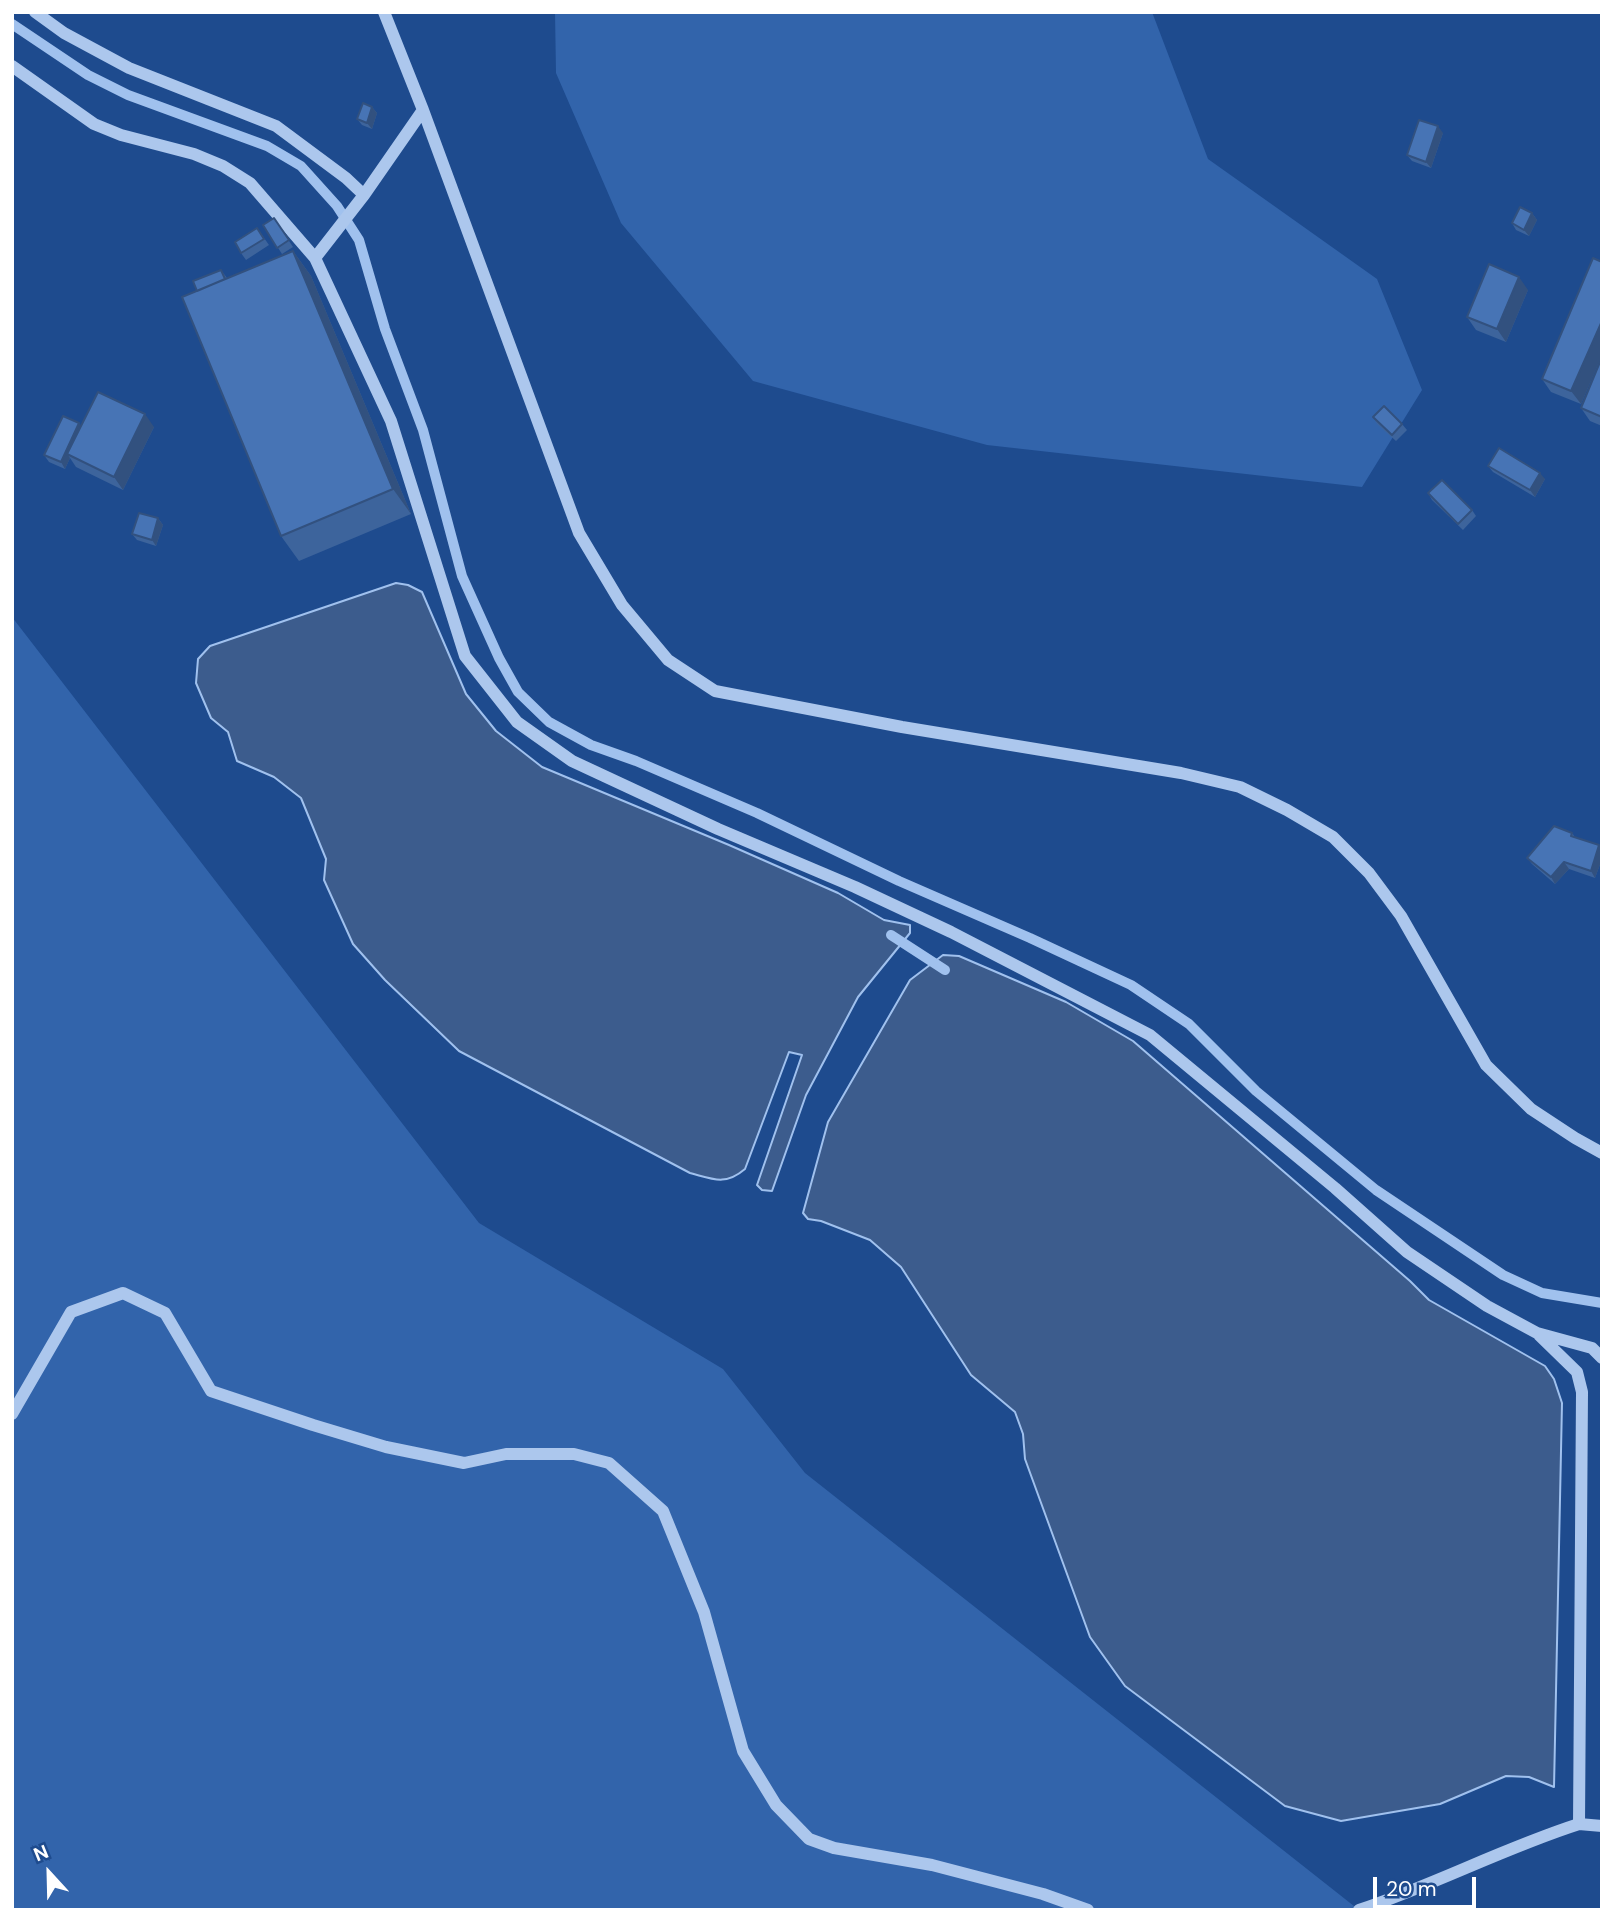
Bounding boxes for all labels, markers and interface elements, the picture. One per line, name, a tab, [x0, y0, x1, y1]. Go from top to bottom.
north arrow	[14, 1838, 84, 1908]
text: N	[30, 1839, 52, 1867]
scale bar	[1376, 1862, 1479, 1906]
text: 20 m	[1386, 1875, 1437, 1903]

